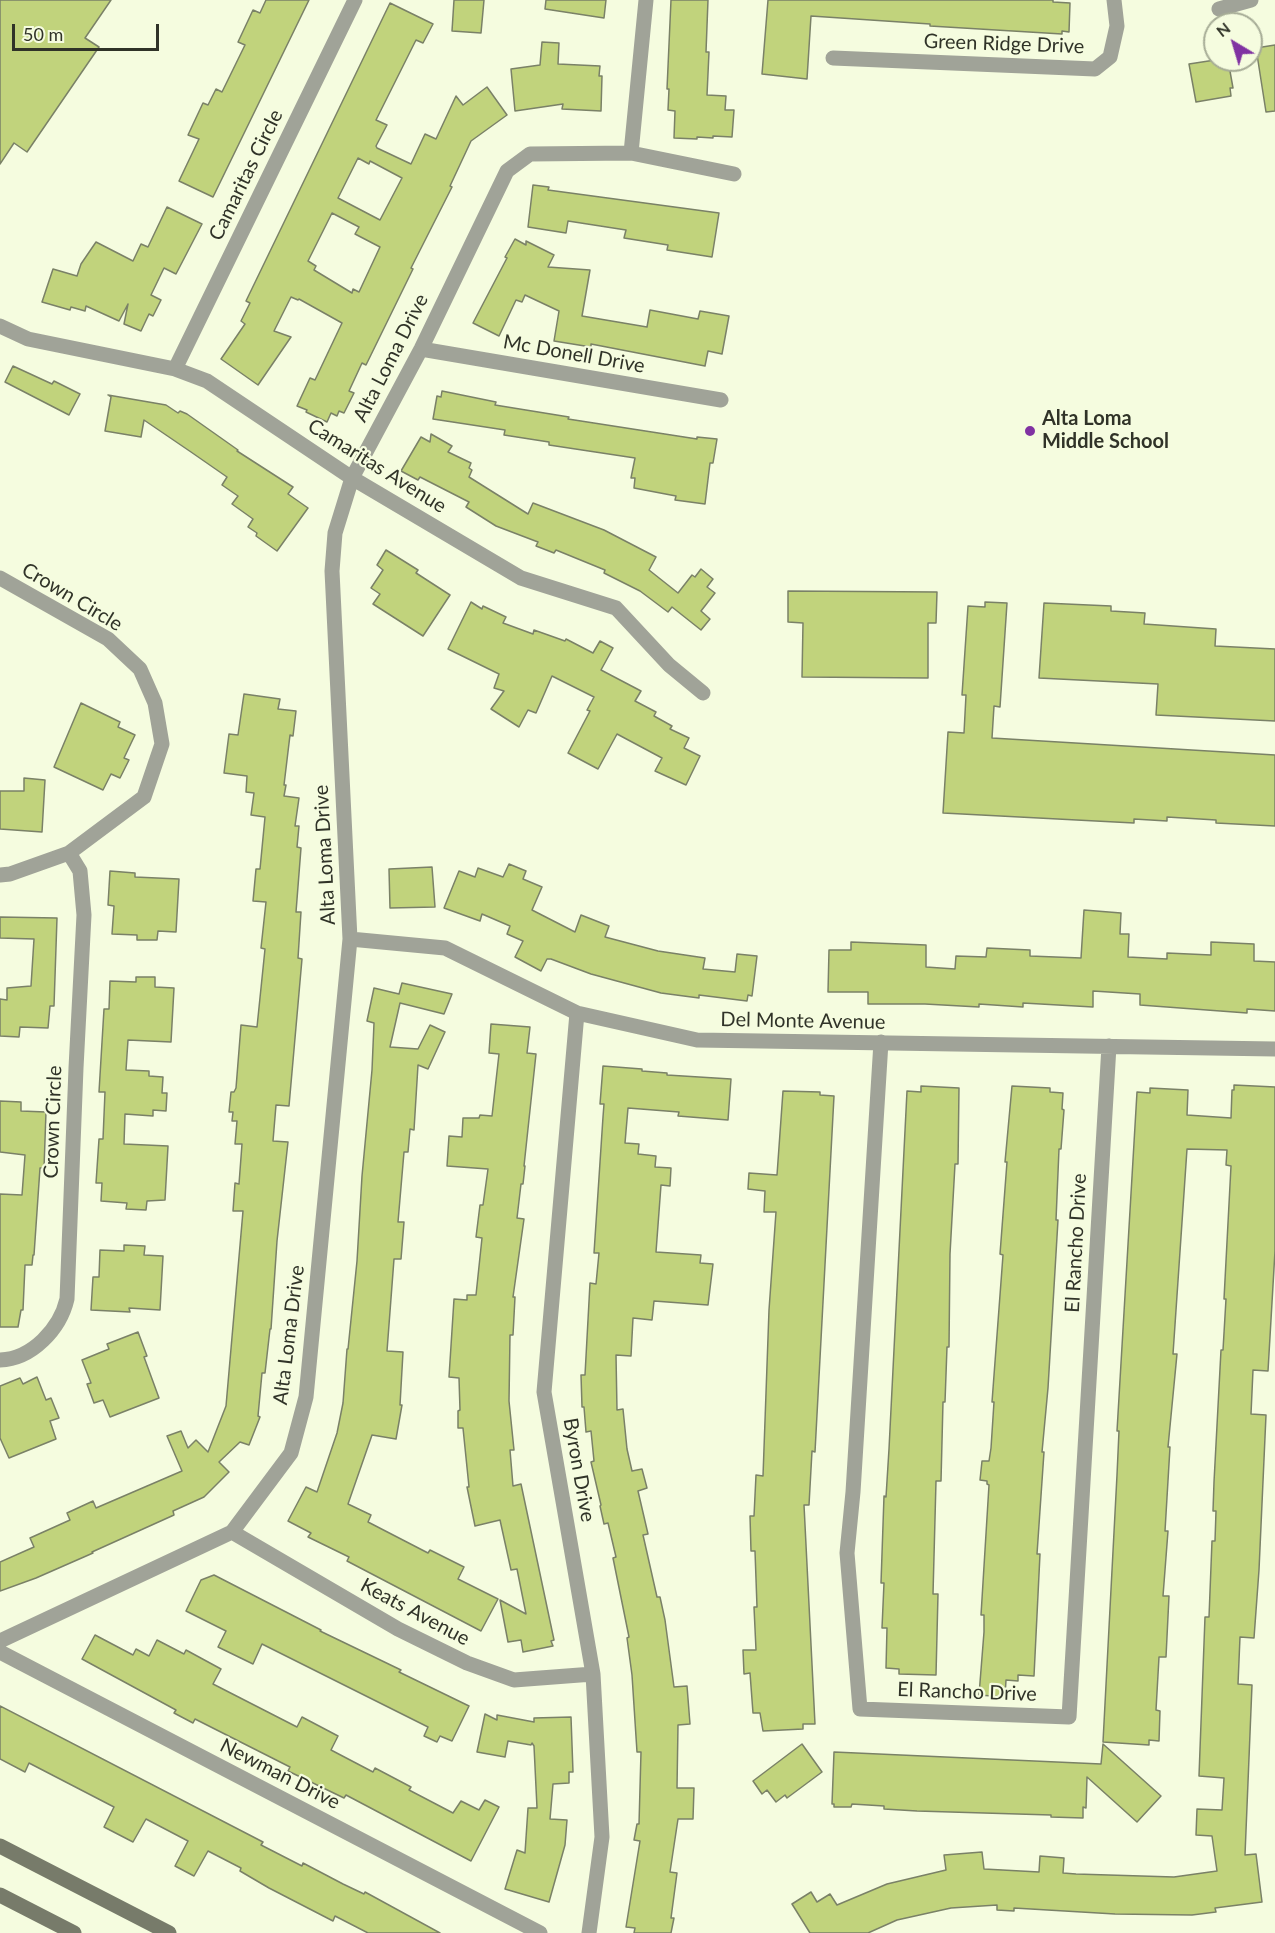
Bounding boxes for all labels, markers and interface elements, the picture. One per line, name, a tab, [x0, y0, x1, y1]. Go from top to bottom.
scale bar	[15, 12, 162, 50]
north arrow	[1203, 12, 1263, 72]
text: N	[1212, 18, 1234, 40]
text: 50 m	[23, 23, 63, 45]
street label: Green Ridge Drive	[923, 29, 1085, 59]
street label: Camaritas Circle	[204, 106, 288, 244]
street label: Alta Loma Drive	[348, 290, 434, 426]
street label: Mc Donell Drive	[501, 330, 647, 378]
place label: Alta Loma Middle School	[1042, 407, 1169, 454]
street label: Camaritas Avenue	[303, 414, 451, 518]
marker: Alta Loma Middle School	[1023, 424, 1037, 438]
street label: Crown Circle	[17, 558, 127, 636]
street label: Alta Loma Drive	[309, 784, 341, 926]
street label: Del Monte Avenue	[720, 1008, 886, 1034]
street label: Crown Circle	[39, 1065, 67, 1179]
street label: El Rancho Drive	[1060, 1173, 1092, 1313]
street label: Alta Loma Drive	[269, 1264, 309, 1406]
street label: Byron Drive	[558, 1416, 600, 1524]
street label: Keats Avenue	[356, 1573, 474, 1651]
street label: El Rancho Drive	[897, 1678, 1037, 1706]
street label: Newman Drive	[216, 1733, 344, 1815]

